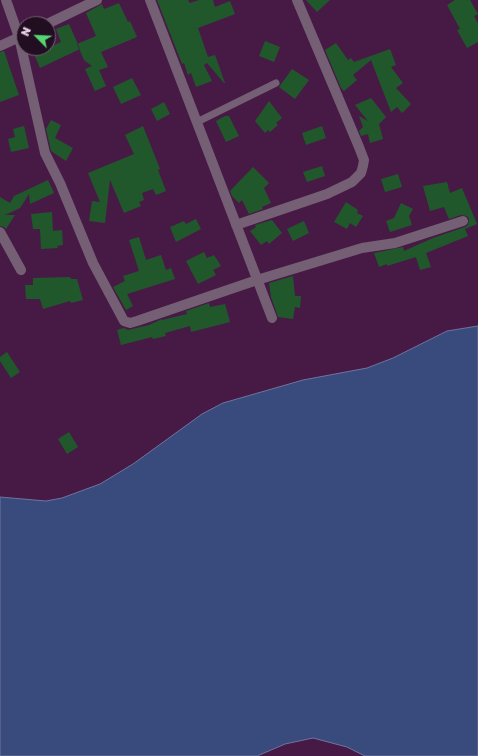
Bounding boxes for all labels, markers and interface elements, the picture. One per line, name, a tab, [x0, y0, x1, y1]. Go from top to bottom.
north arrow	[16, 16, 56, 56]
text: N	[18, 25, 33, 38]

